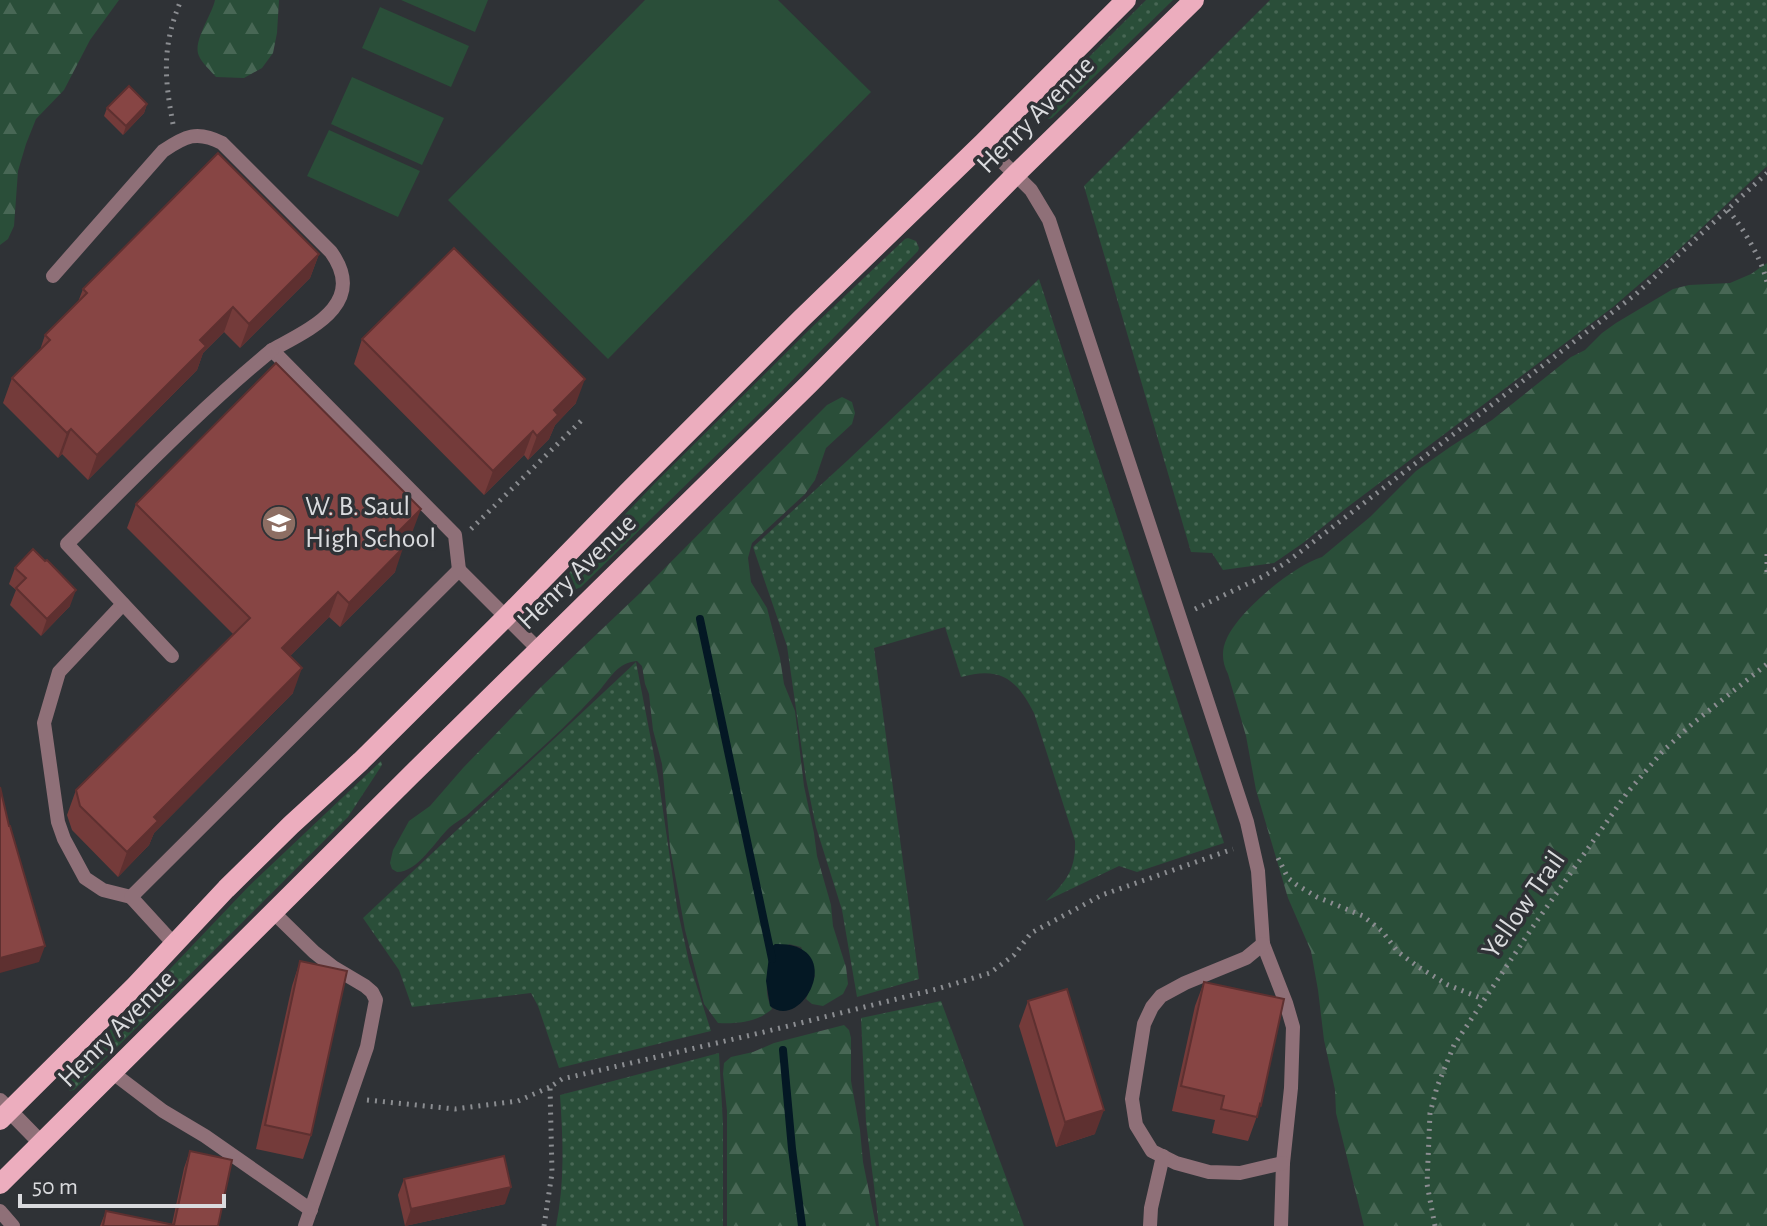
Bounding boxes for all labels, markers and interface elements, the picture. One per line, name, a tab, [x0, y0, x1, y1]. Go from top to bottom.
street label: Henry Avenue	[972, 51, 1100, 179]
place label: W. B. Saul High School	[305, 493, 436, 553]
school or university icon: W. B. Saul High School	[260, 504, 298, 542]
street label: Henry Avenue	[512, 509, 642, 635]
street label: Yellow Trail	[1477, 846, 1571, 964]
street label: Henry Avenue	[53, 965, 181, 1093]
scale bar	[20, 1158, 224, 1208]
text: 50 m	[32, 1175, 78, 1199]

